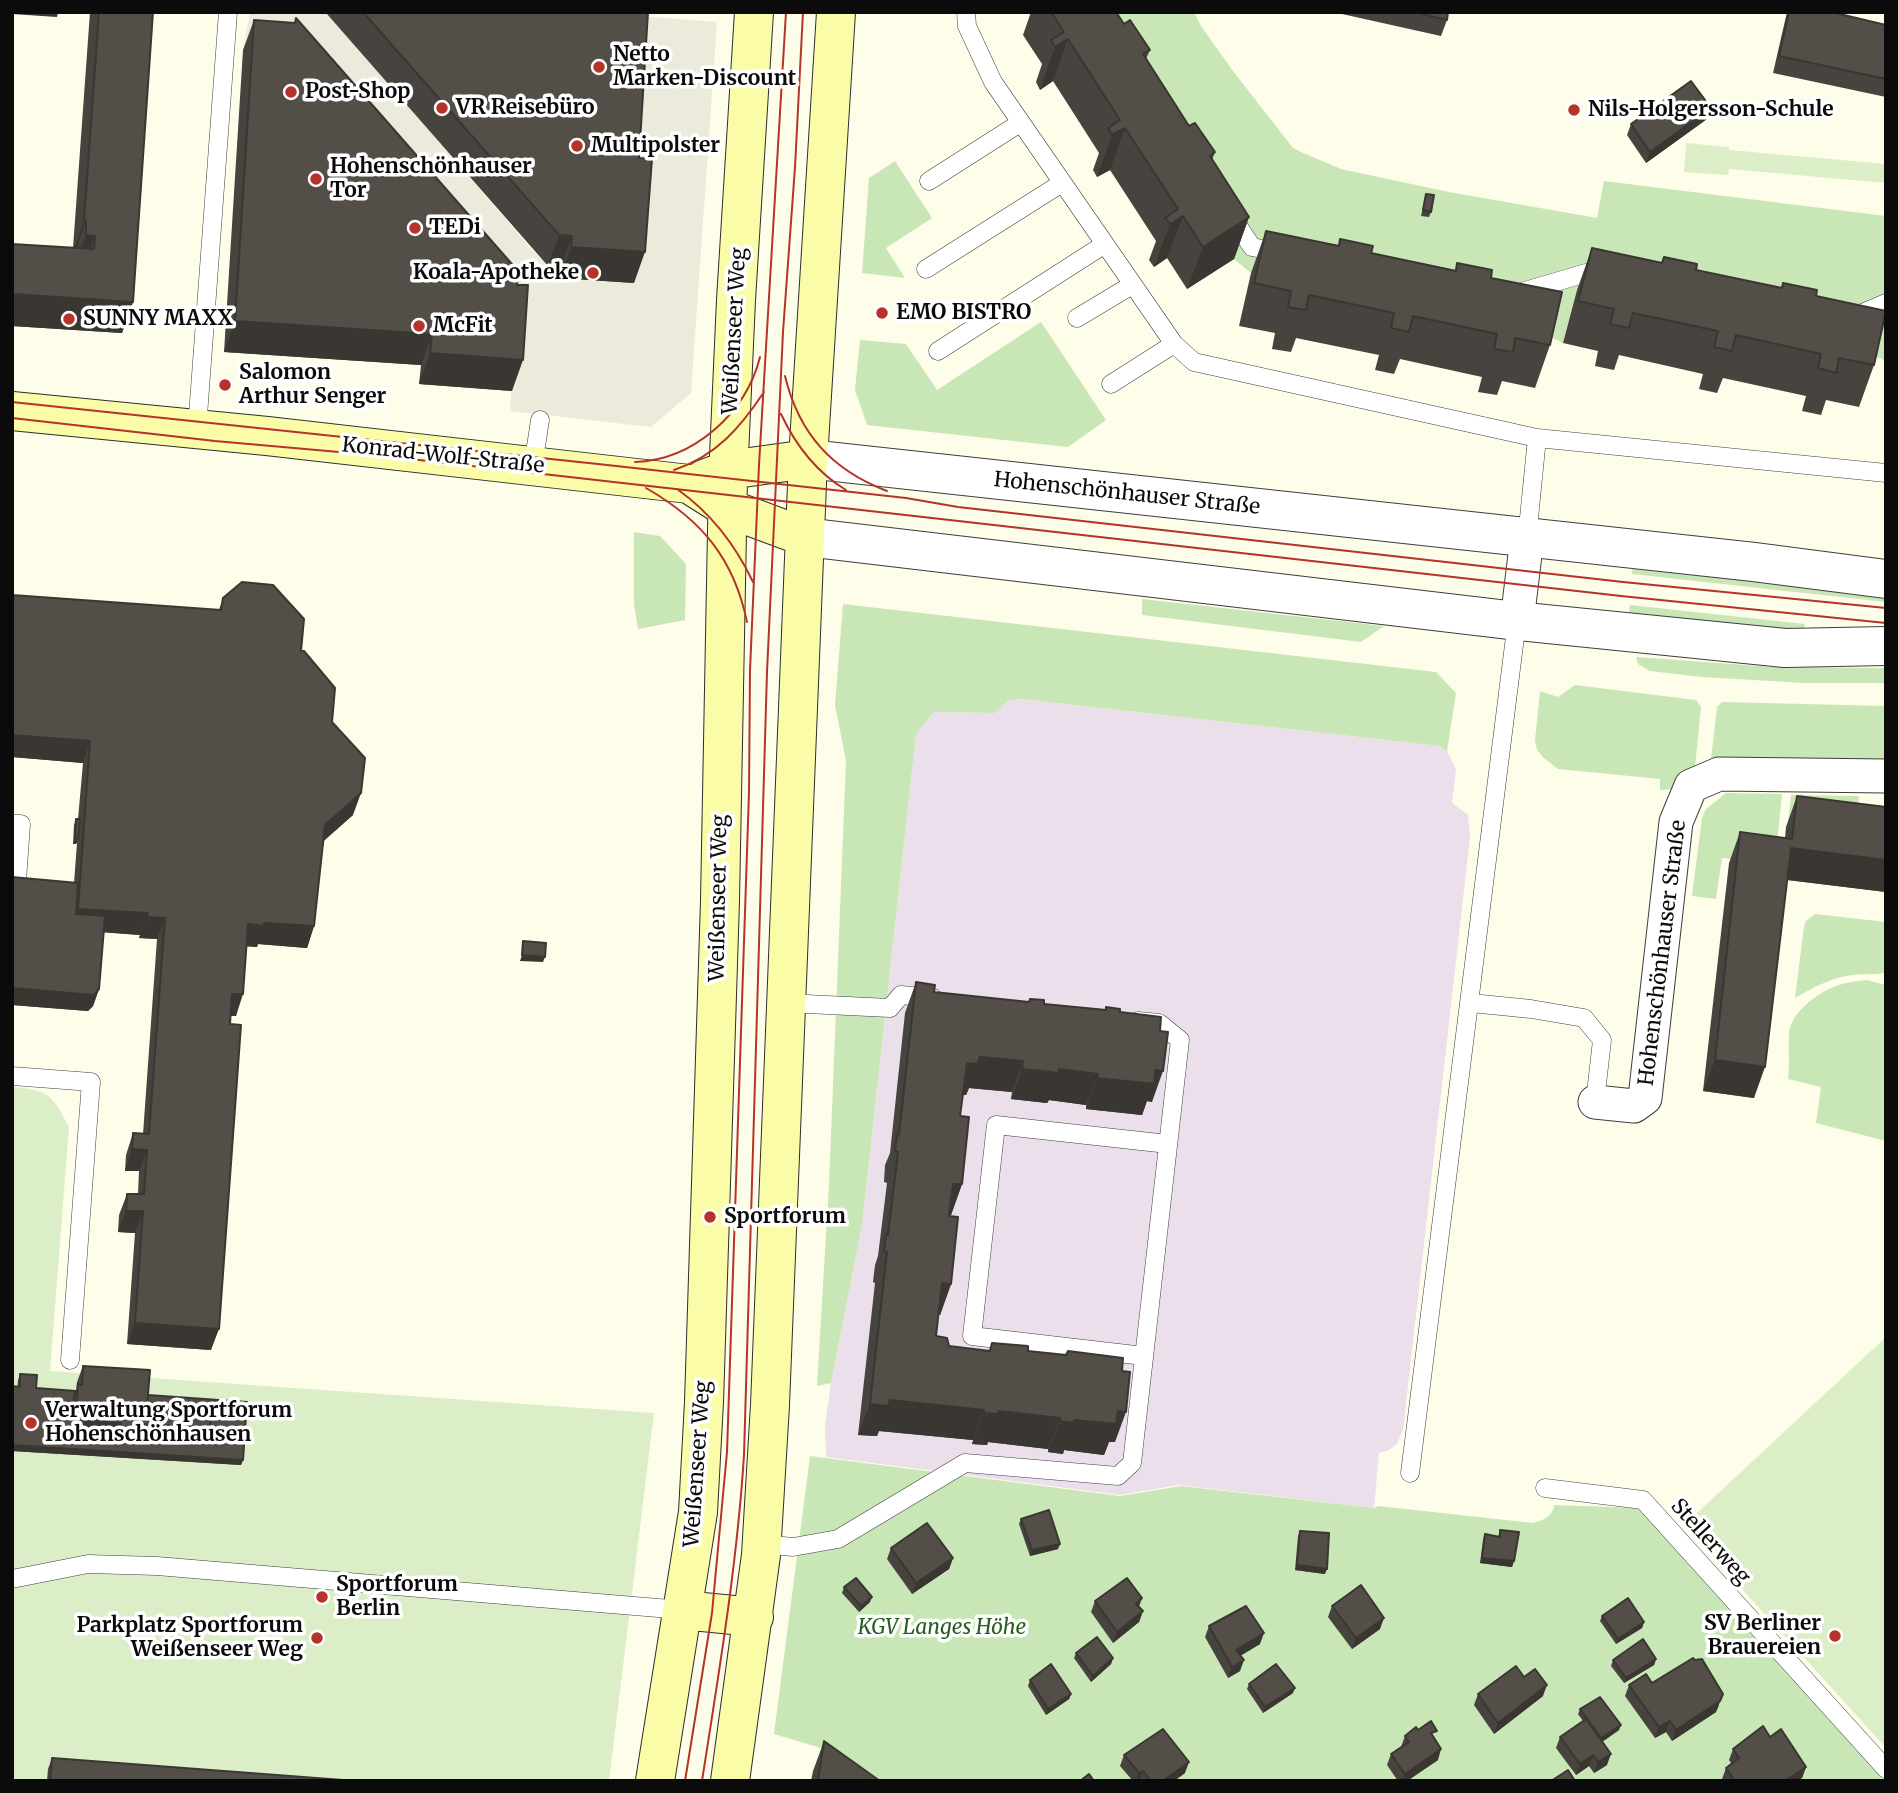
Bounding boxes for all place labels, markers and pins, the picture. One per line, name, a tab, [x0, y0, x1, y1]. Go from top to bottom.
place label: Netto Marken-Discount	[613, 42, 796, 92]
marker: Netto Marken-Discount	[591, 59, 607, 75]
place label: Post-Shop	[305, 79, 410, 105]
marker: Post-Shop	[283, 84, 299, 100]
place label: VR Reisebüro	[456, 95, 594, 121]
place label: Nils-Holgersson-Schule	[1588, 97, 1834, 123]
marker: VR Reisebüro	[434, 100, 450, 116]
marker: Nils-Holgersson-Schule	[1566, 102, 1582, 118]
place label: Multipolster	[591, 133, 720, 159]
marker: Multipolster	[569, 138, 585, 154]
place label: Hohenschönhauser Tor	[330, 154, 532, 204]
marker: Hohenschönhauser Tor	[308, 171, 324, 187]
place label: TEDi	[429, 215, 481, 241]
marker: TEDi	[407, 220, 423, 236]
place label: Koala-Apotheke	[413, 260, 579, 286]
marker: Koala-Apotheke	[585, 265, 601, 281]
place label: EMO BISTRO	[896, 300, 1031, 326]
marker: EMO BISTRO	[874, 305, 890, 321]
place label: SUNNY MAXX	[83, 306, 233, 332]
marker: SUNNY MAXX	[61, 311, 77, 327]
place label: McFit	[433, 313, 493, 339]
marker: McFit	[411, 318, 427, 334]
place label: Salomon Arthur Senger	[239, 360, 386, 410]
marker: Salomon Arthur Senger	[217, 377, 233, 393]
place label: Sportforum	[724, 1204, 846, 1230]
marker: Sportforum	[702, 1209, 718, 1225]
place label: Verwaltung Sportforum Hohenschönhausen	[45, 1398, 292, 1448]
marker: Verwaltung Sportforum Hohenschönhausen	[23, 1415, 39, 1431]
place label: Sportforum Berlin	[336, 1572, 458, 1622]
marker: Sportforum Berlin	[314, 1589, 330, 1605]
place label: SV Berliner Brauereien	[1704, 1611, 1821, 1661]
place label: Parkplatz Sportforum Weißenseer Weg	[76, 1613, 303, 1663]
marker: SV Berliner Brauereien	[1827, 1628, 1843, 1644]
marker: Parkplatz Sportforum Weißenseer Weg	[309, 1630, 325, 1646]

